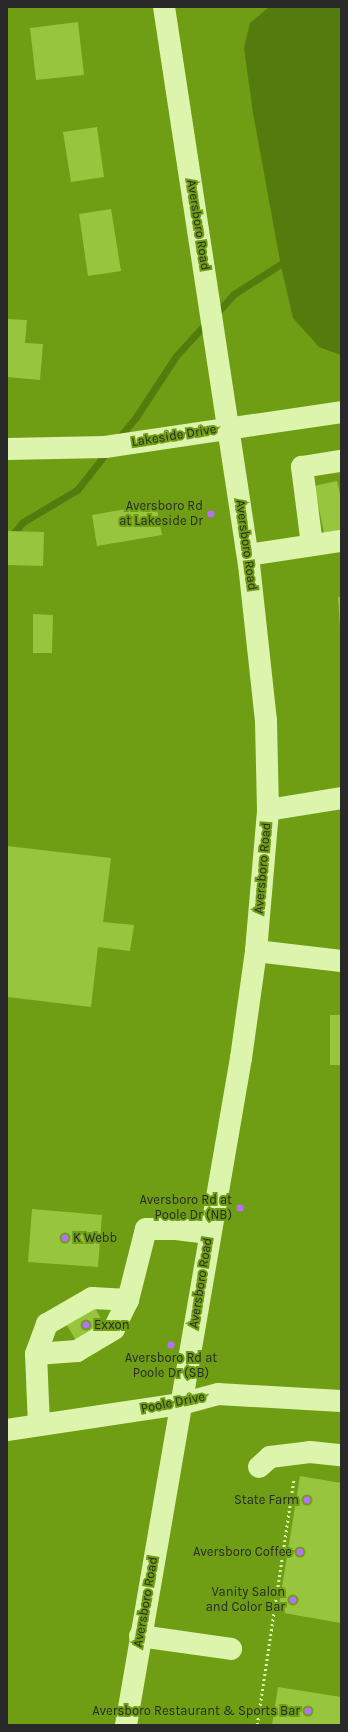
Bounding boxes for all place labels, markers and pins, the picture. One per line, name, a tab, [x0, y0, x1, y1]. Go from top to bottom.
place label: Aversboro Rd at Lakeside Dr	[119, 499, 203, 530]
marker: Aversboro Rd at Lakeside Dr	[206, 509, 216, 519]
place label: Aversboro Rd at Poole Dr (NB)	[140, 1193, 232, 1224]
marker: Aversboro Rd at Poole Dr (NB)	[235, 1203, 245, 1213]
place label: K Webb	[73, 1230, 117, 1246]
marker: K Webb	[60, 1233, 70, 1243]
place label: Exxon	[94, 1317, 130, 1333]
marker: Exxon	[81, 1320, 91, 1330]
marker: Aversboro Rd at Poole Dr (SB)	[166, 1340, 176, 1350]
place label: Aversboro Rd at Poole Dr (SB)	[125, 1351, 217, 1382]
place label: State Farm	[234, 1492, 299, 1508]
marker: State Farm	[302, 1495, 312, 1505]
place label: Aversboro Coffee	[193, 1544, 292, 1560]
marker: Aversboro Coffee	[295, 1547, 305, 1557]
place label: Vanity Salon and Color Bar	[206, 1585, 285, 1616]
marker: Vanity Salon and Color Bar	[288, 1595, 298, 1605]
place label: Aversboro Restaurant & Sports Bar	[92, 1703, 300, 1719]
marker: Aversboro Restaurant & Sports Bar	[303, 1706, 313, 1716]

